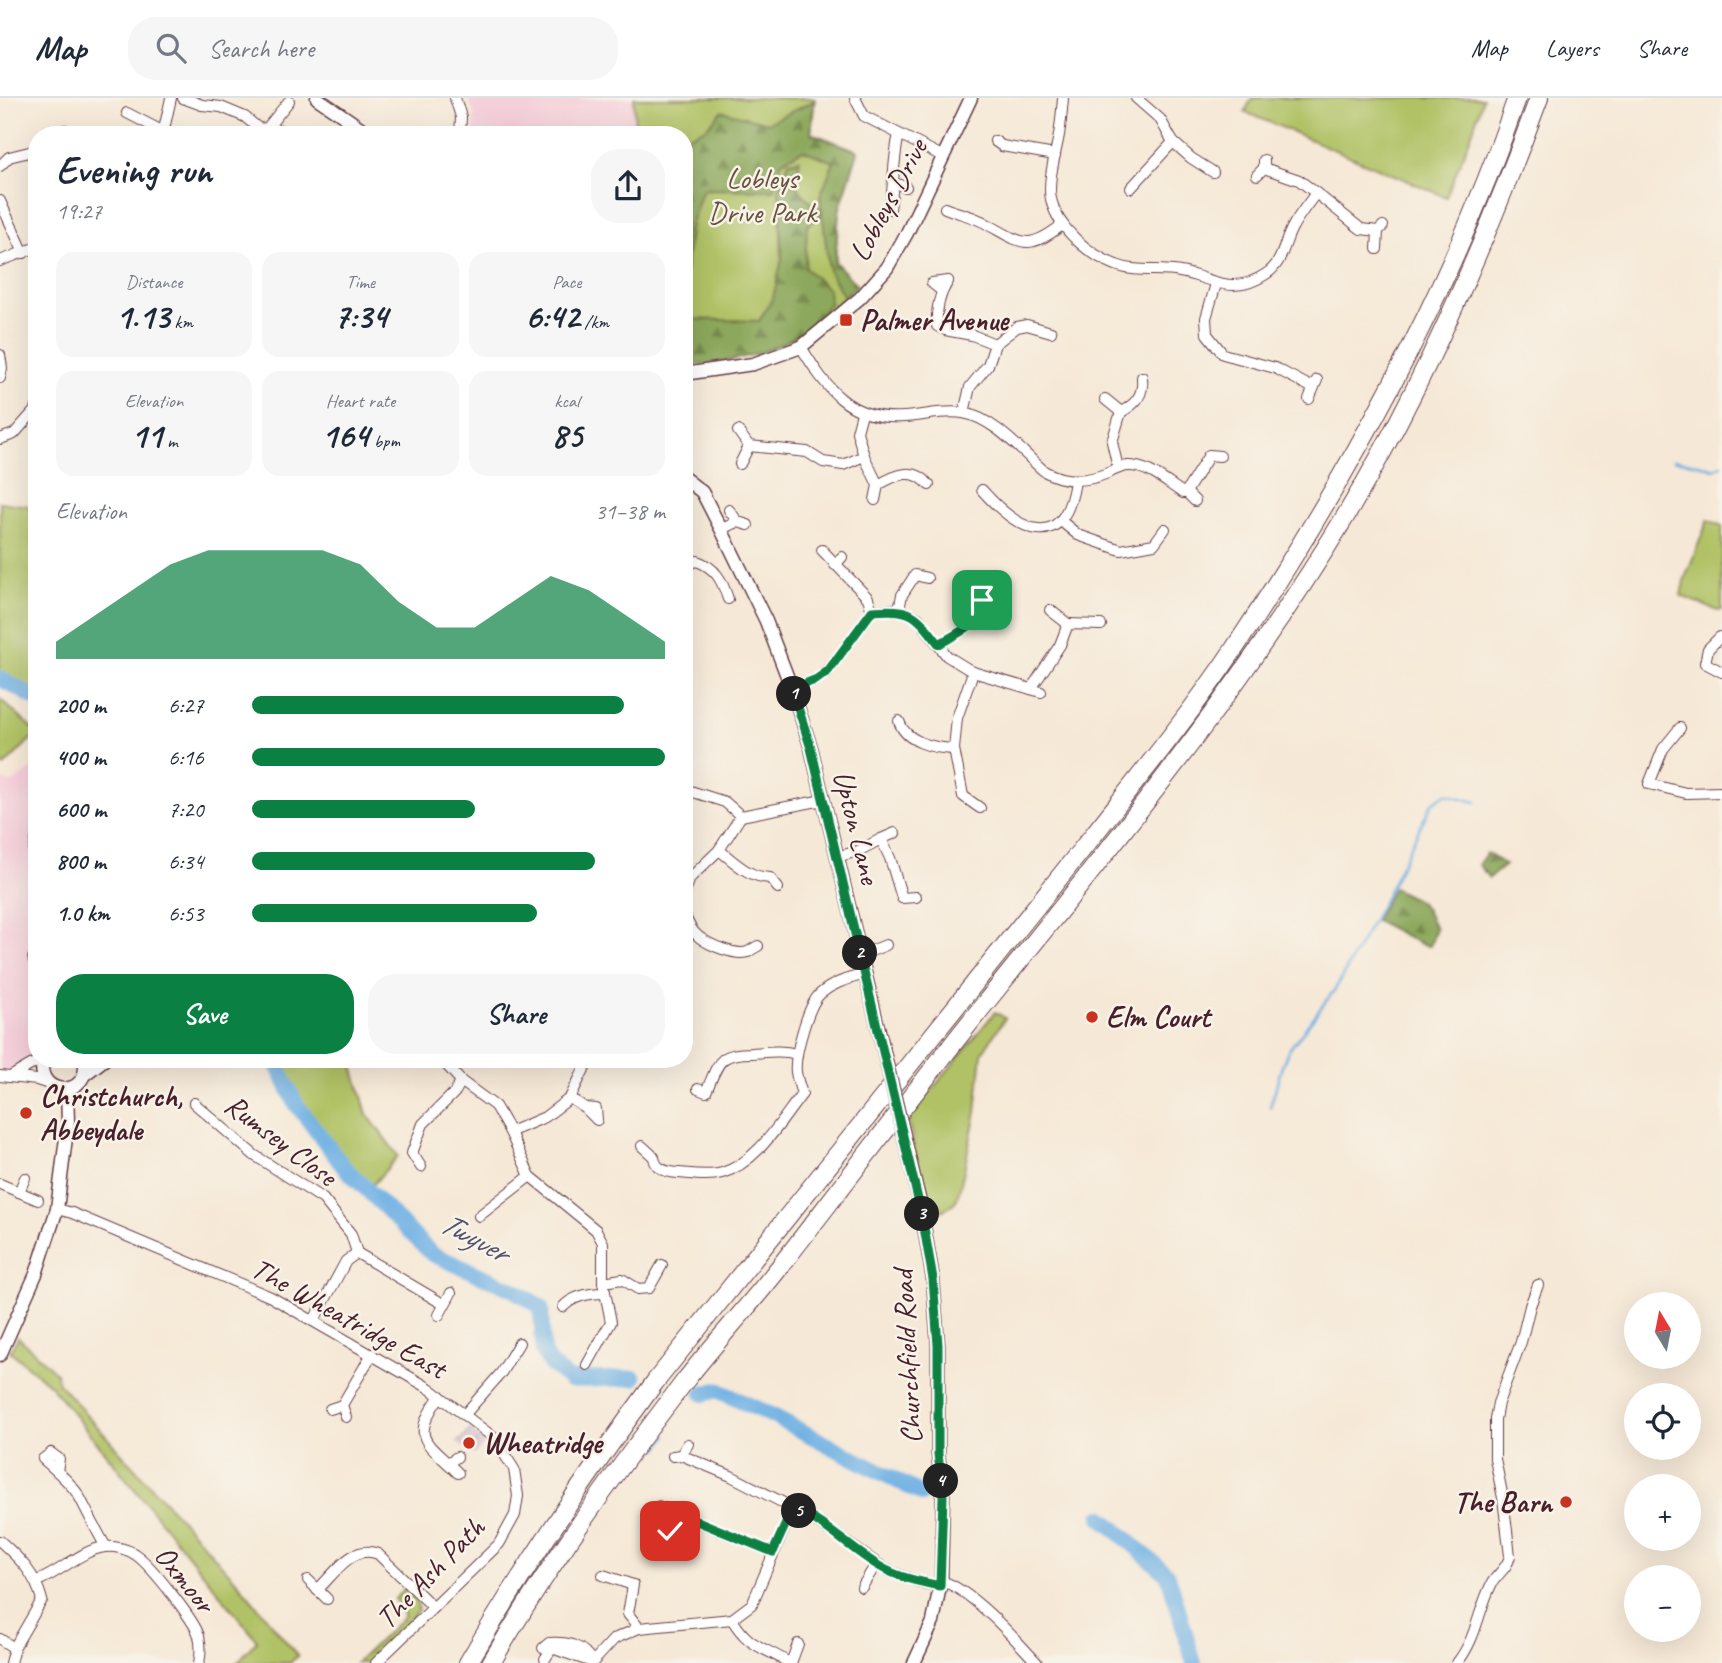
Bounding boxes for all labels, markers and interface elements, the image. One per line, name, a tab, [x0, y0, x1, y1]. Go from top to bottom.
search box	[128, 17, 618, 80]
text: Map	[35, 27, 86, 69]
icon: search	[152, 29, 190, 67]
text: Search here	[208, 32, 314, 65]
text: Map	[1471, 33, 1508, 63]
text: Layers	[1546, 33, 1599, 63]
text: Share	[1637, 33, 1687, 63]
street label: Lobleys Drive	[840, 131, 937, 267]
text: Evening run	[56, 147, 212, 194]
button: share	[591, 149, 665, 223]
park label: Lobleys Drive Park	[708, 159, 818, 231]
text: 19:27	[56, 197, 102, 226]
text: Distance	[126, 270, 183, 294]
text: Time	[346, 270, 375, 294]
text: Pace	[552, 270, 581, 294]
text: 1.13	[115, 294, 170, 339]
text: 7:34	[333, 294, 388, 339]
text: 6:42	[525, 294, 580, 339]
place label: Palmer Avenue	[860, 301, 1010, 339]
text: km	[170, 310, 193, 334]
text: /km	[580, 310, 609, 334]
marker: Palmer Avenue	[838, 312, 854, 328]
text: Elevation	[125, 389, 183, 413]
text: Heart rate	[326, 389, 395, 413]
text: kcal	[554, 389, 579, 413]
text: 11	[131, 413, 162, 458]
text: 164	[321, 413, 369, 458]
text: 85	[551, 413, 582, 458]
text: m	[162, 429, 178, 453]
text: bpm	[369, 429, 400, 453]
text: Elevation	[56, 497, 127, 526]
text: 31–38 m	[595, 497, 665, 526]
pin	[952, 570, 1012, 630]
icon: arrive	[963, 581, 1001, 619]
pin: 1	[776, 676, 812, 712]
text: 1	[789, 681, 798, 705]
text: 200 m	[56, 691, 106, 720]
text: 6:27	[168, 691, 204, 720]
text: 400 m	[56, 743, 106, 772]
text: 6:16	[168, 743, 204, 772]
street label: Upton Lane	[825, 766, 890, 890]
text: 600 m	[56, 795, 106, 824]
text: 7:20	[168, 795, 204, 824]
text: 800 m	[56, 847, 106, 876]
text: 6:34	[168, 847, 204, 876]
text: 1.0 km	[56, 899, 110, 928]
text: 6:53	[168, 899, 204, 928]
pin: 2	[842, 936, 878, 970]
text: 2	[855, 940, 864, 964]
button: Save	[56, 974, 354, 1054]
button: Share	[368, 974, 665, 1054]
place label: Elm Court	[1106, 998, 1213, 1036]
marker: Elm Court	[1084, 1009, 1100, 1025]
place label: Christchurch, Abbeydale	[40, 1077, 183, 1149]
street label: Rumsey Close	[217, 1086, 346, 1196]
marker: Christchurch, Abbeydale	[18, 1105, 34, 1121]
pin: 3	[904, 1196, 940, 1232]
text: 3	[917, 1201, 926, 1225]
water label: Twyver	[433, 1202, 520, 1274]
street label: The Wheatridge East	[245, 1249, 456, 1389]
street label: Churchfield Road	[883, 1265, 931, 1445]
north arrow	[1624, 1292, 1701, 1368]
map controls	[1624, 1292, 1701, 1642]
button: locate	[1624, 1383, 1701, 1460]
place label: Wheatridge	[483, 1424, 605, 1462]
marker: Wheatridge	[461, 1435, 477, 1451]
pin: 4	[923, 1464, 958, 1498]
text: 4	[936, 1468, 945, 1492]
button: +	[1624, 1474, 1701, 1551]
place label: The Barn	[1454, 1483, 1554, 1521]
pin: 5	[782, 1494, 816, 1528]
marker: The Barn	[1558, 1494, 1574, 1510]
text: 5	[794, 1498, 803, 1522]
pin	[640, 1501, 700, 1561]
street label: The Ash Path	[367, 1508, 494, 1637]
icon: check	[651, 1512, 689, 1550]
street label: Oxmoor	[146, 1537, 225, 1622]
button: −	[1624, 1565, 1701, 1642]

